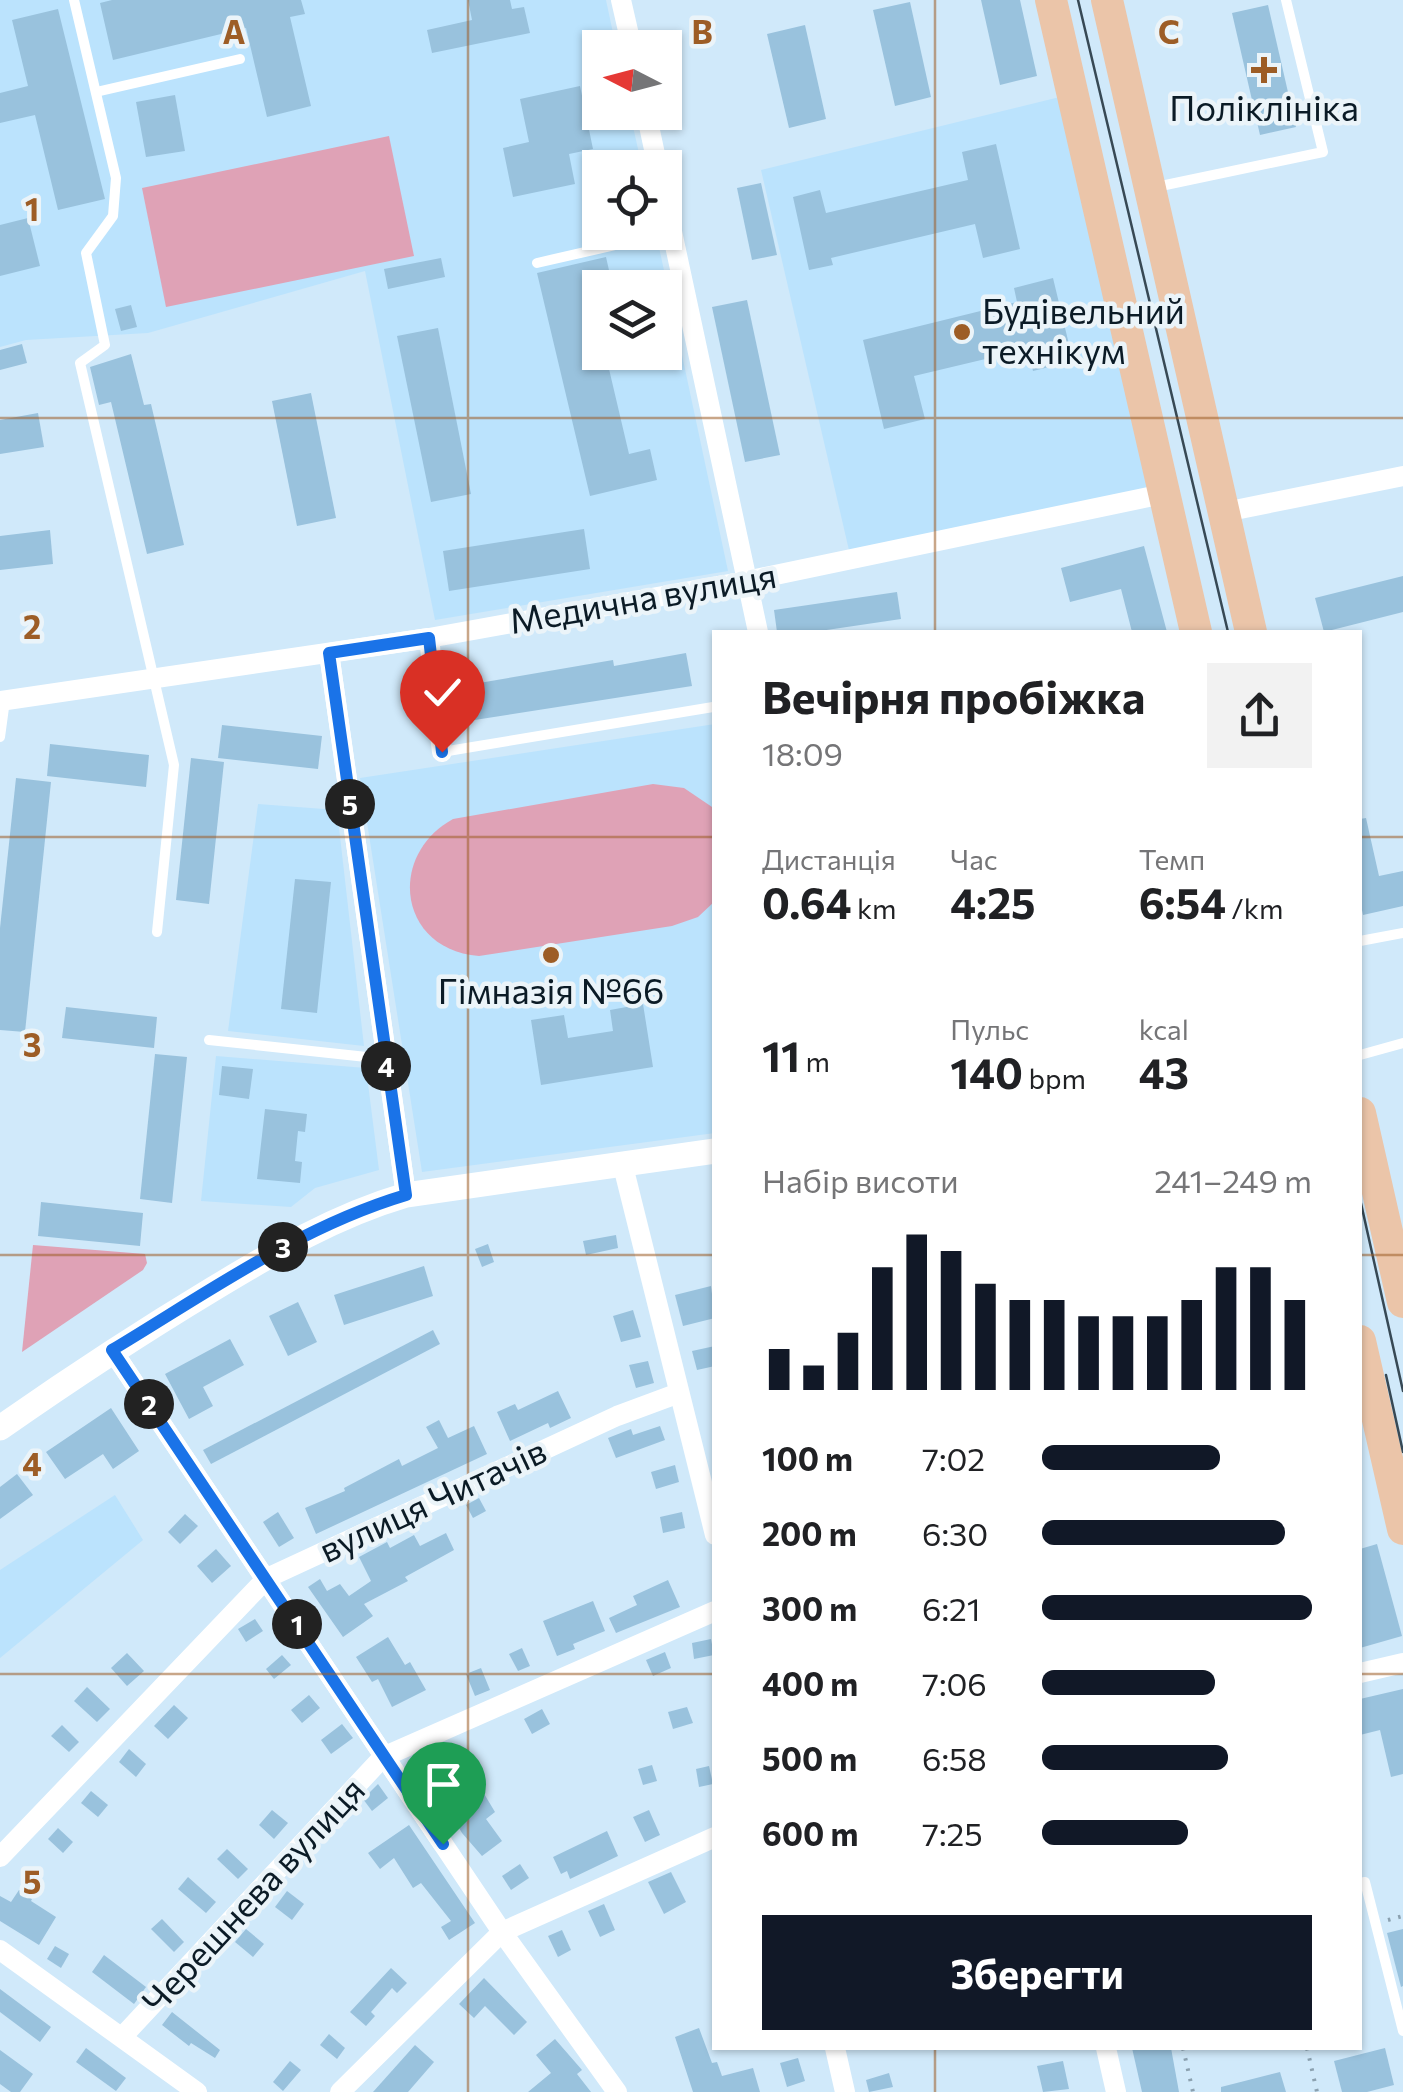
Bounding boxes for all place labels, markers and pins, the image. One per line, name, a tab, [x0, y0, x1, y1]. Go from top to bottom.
marker: Поліклініка	[1251, 57, 1277, 83]
place label: Поліклініка	[1169, 85, 1359, 128]
place label: Будівельний технікум	[982, 288, 1185, 371]
marker: Будівельний технікум	[951, 321, 973, 343]
pin	[400, 650, 485, 753]
pin: 5	[325, 779, 375, 829]
marker: Гімназія №66	[540, 944, 562, 966]
place label: Гімназія №66	[438, 968, 664, 1011]
pin: 4	[361, 1041, 411, 1091]
pin: 3	[258, 1222, 308, 1272]
pin: 2	[124, 1379, 174, 1429]
pin: 1	[272, 1599, 322, 1649]
pin	[401, 1742, 486, 1845]

